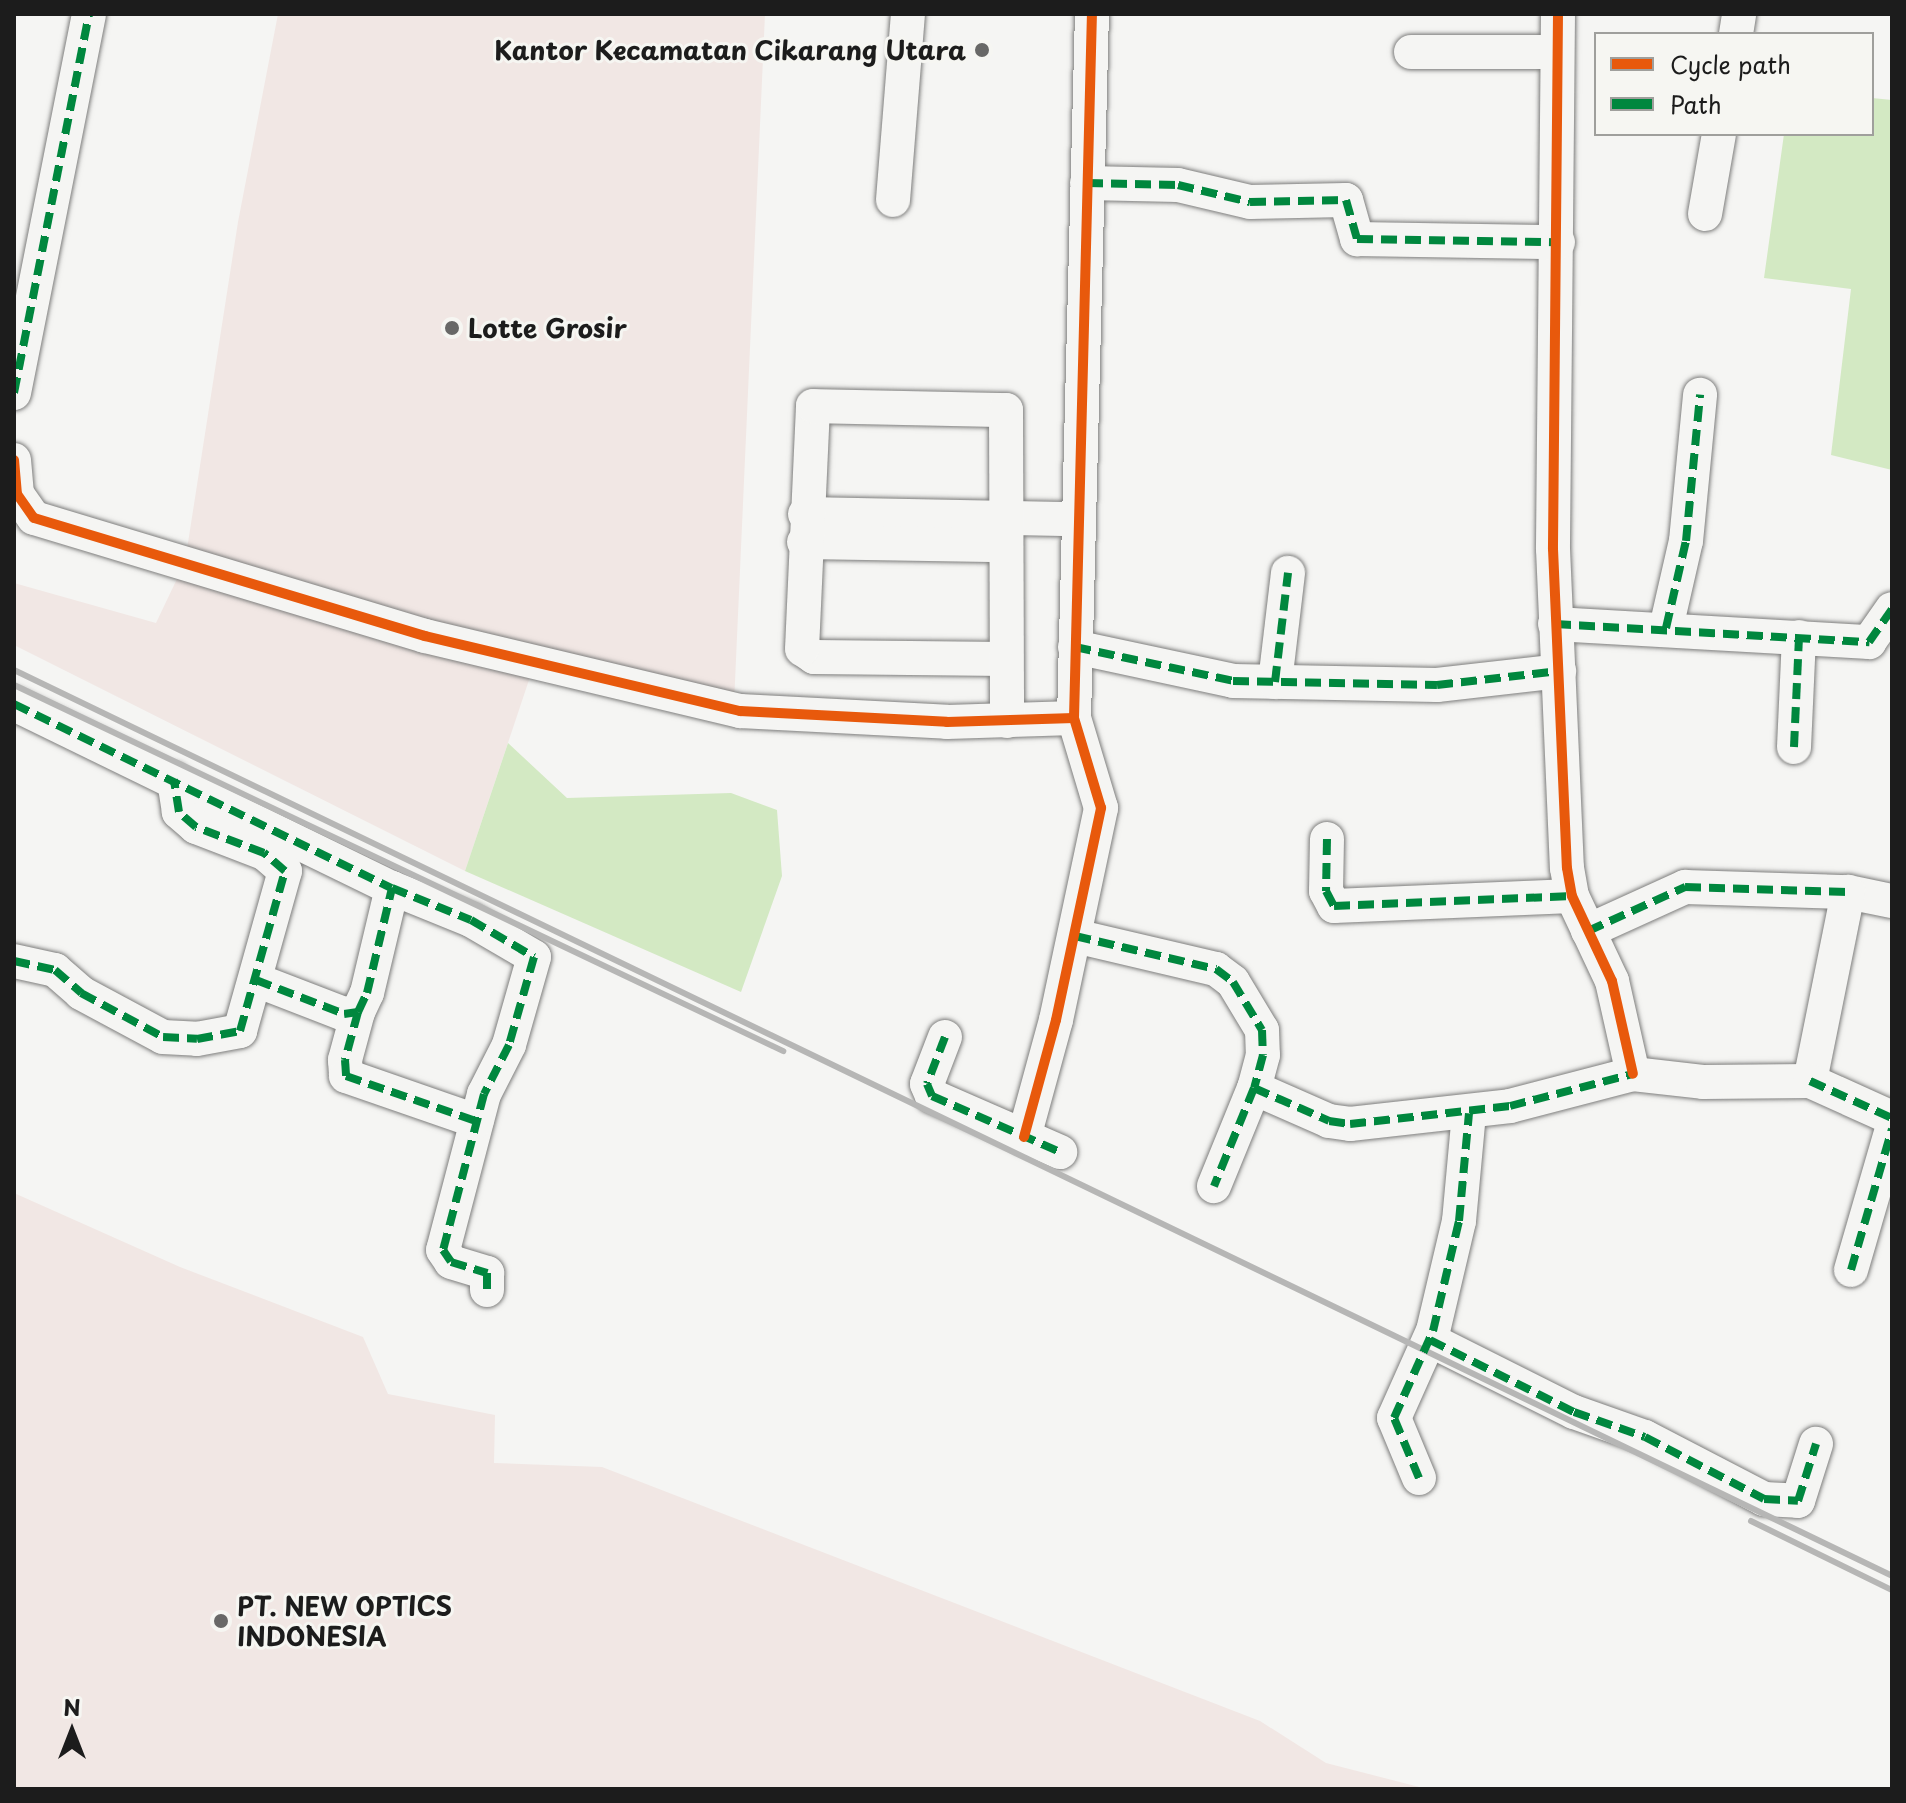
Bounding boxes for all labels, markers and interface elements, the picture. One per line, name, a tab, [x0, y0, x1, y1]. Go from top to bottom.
legend	[1594, 32, 1874, 136]
place label: Kantor Kecamatan Cikarang Utara	[493, 34, 966, 66]
marker: Kantor Kecamatan Cikarang Utara	[973, 41, 991, 59]
text: Cycle path	[1670, 46, 1791, 82]
text: Path	[1670, 86, 1722, 122]
place label: Lotte Grosir	[468, 312, 627, 344]
marker: Lotte Grosir	[443, 319, 461, 337]
place label: PT. NEW OPTICS INDONESIA	[237, 1590, 456, 1652]
marker: PT. NEW OPTICS INDONESIA	[212, 1612, 230, 1630]
text: N	[63, 1690, 81, 1723]
north arrow	[32, 1691, 112, 1771]

